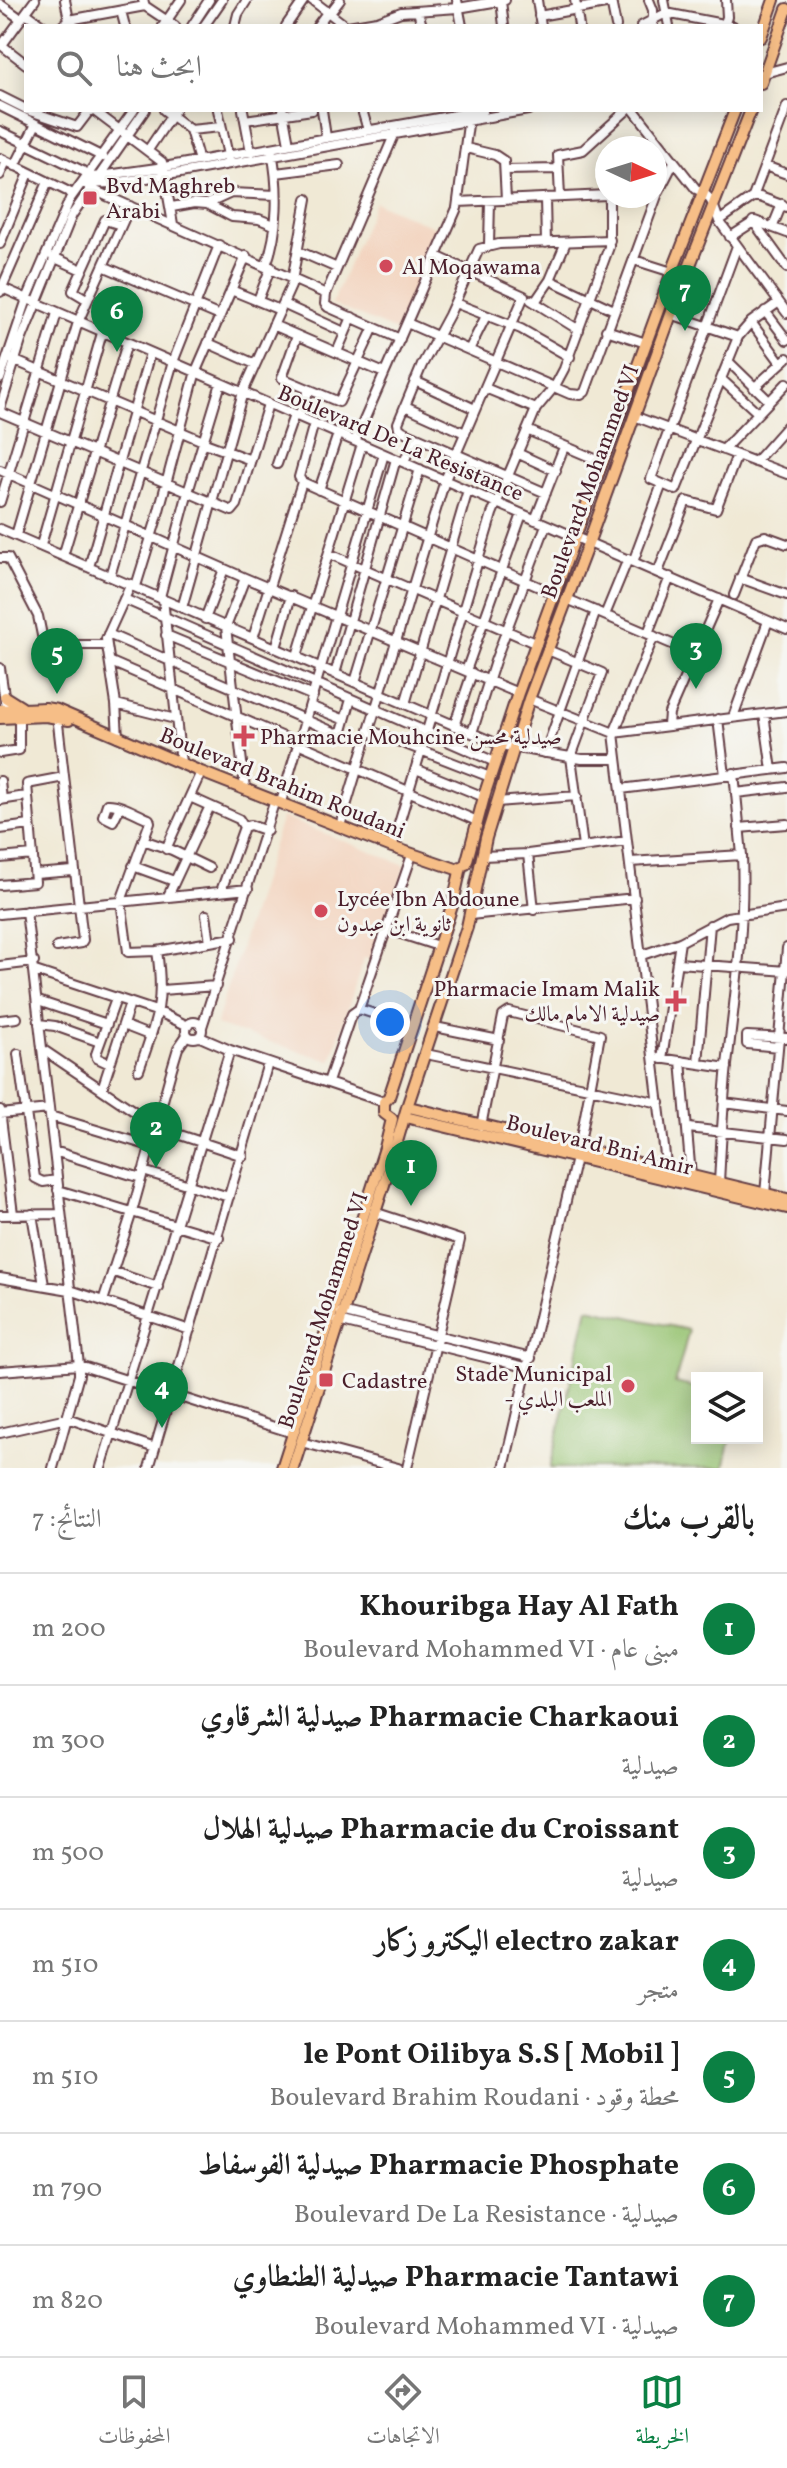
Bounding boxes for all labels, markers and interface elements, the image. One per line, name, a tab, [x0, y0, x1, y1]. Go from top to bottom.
search box	[24, 24, 763, 112]
icon: search	[52, 46, 96, 90]
text: ابحث هنا	[116, 47, 202, 89]
north arrow	[595, 136, 667, 208]
place label: Bvd Maghreb Arabi	[106, 172, 235, 228]
marker: Bvd Maghreb Arabi	[81, 189, 99, 207]
place label: Al Moqawama	[402, 253, 541, 284]
marker: Al Moqawama	[377, 257, 395, 275]
pin: 7	[659, 265, 711, 331]
pin: 6	[91, 286, 143, 352]
street label: Boulevard Mohammed VI	[535, 360, 648, 603]
street label: Boulevard De La Resistance	[272, 378, 528, 510]
pin: 3	[670, 623, 722, 689]
pin: 5	[31, 628, 83, 694]
street label: Boulevard Brahim Roudani	[155, 721, 410, 848]
place label: Pharmacie Mouhcine صيدلية محسن	[260, 723, 562, 754]
marker: Pharmacie Mouhcine صيدلية محسن	[235, 727, 253, 745]
place label: Lycée Ibn Abdoune ثانوية ابن عبدون	[337, 885, 520, 941]
marker: Lycée Ibn Abdoune ثانوية ابن عبدون	[312, 902, 330, 920]
place label: Pharmacie Imam Malik صيدلية الامام مالك	[434, 975, 660, 1033]
marker: Pharmacie Imam Malik صيدلية الامام مالك	[667, 992, 685, 1010]
your location	[370, 1002, 410, 1042]
pin: 2	[130, 1102, 182, 1168]
street label: Boulevard Bni Amir	[503, 1108, 696, 1185]
pin: 1	[385, 1140, 437, 1206]
street label: Boulevard Mohammed VI	[271, 1188, 377, 1433]
place label: Stade Municipal - الملعب البلدي	[455, 1360, 612, 1416]
pin: 4	[136, 1362, 188, 1428]
place label: Cadastre	[342, 1367, 427, 1398]
marker: Cadastre	[317, 1371, 335, 1389]
map controls	[691, 1372, 763, 1444]
button: layers	[691, 1372, 763, 1444]
marker: Stade Municipal - الملعب البلدي	[619, 1377, 637, 1395]
text: بالقرب منك	[623, 1496, 755, 1543]
text: النتائج: 7	[32, 1502, 102, 1538]
text: Khouribga Hay Al Fath	[359, 1586, 679, 1628]
text: 200 m	[32, 1611, 106, 1647]
text: 1	[724, 1611, 734, 1647]
text: مبنى عام · Boulevard Mohammed VI	[303, 1632, 679, 1668]
text: Pharmacie Charkaoui صيدلية الشرقاوي	[200, 1697, 679, 1739]
text: 300 m	[32, 1723, 105, 1759]
text: 2	[722, 1723, 736, 1759]
text: صيدلية	[622, 1749, 679, 1785]
text: Pharmacie du Croissant صيدلية الهلال	[203, 1809, 679, 1851]
text: 500 m	[32, 1835, 104, 1871]
text: 3	[722, 1835, 736, 1871]
text: صيدلية	[622, 1861, 679, 1897]
text: electro zakar اليكترو زكار	[375, 1921, 679, 1963]
text: 510 m	[32, 1947, 98, 1983]
text: 4	[721, 1947, 737, 1983]
text: متجر	[638, 1973, 679, 2009]
text: le Pont Oilibya S.S [ Mobil ]	[303, 2034, 679, 2076]
text: 510 m	[32, 2059, 98, 2095]
text: 5	[723, 2059, 735, 2095]
text: محطة وقود · Boulevard Brahim Roudani	[269, 2080, 679, 2116]
text: Pharmacie Phosphate صيدلية الفوسفاط	[198, 2145, 679, 2187]
text: 790 m	[32, 2171, 102, 2207]
text: 6	[722, 2171, 736, 2207]
text: صيدلية · Boulevard De La Resistance	[294, 2197, 679, 2233]
text: Pharmacie Tantawi صيدلية الطنطاوي	[233, 2257, 679, 2299]
text: 820 m	[32, 2283, 103, 2319]
text: 7	[723, 2283, 735, 2319]
text: صيدلية · Boulevard Mohammed VI	[314, 2309, 679, 2345]
tab: المحفوظات	[98, 2370, 170, 2457]
tab: الاتجاهات	[366, 2370, 440, 2457]
tab: الخريطة	[636, 2370, 689, 2457]

